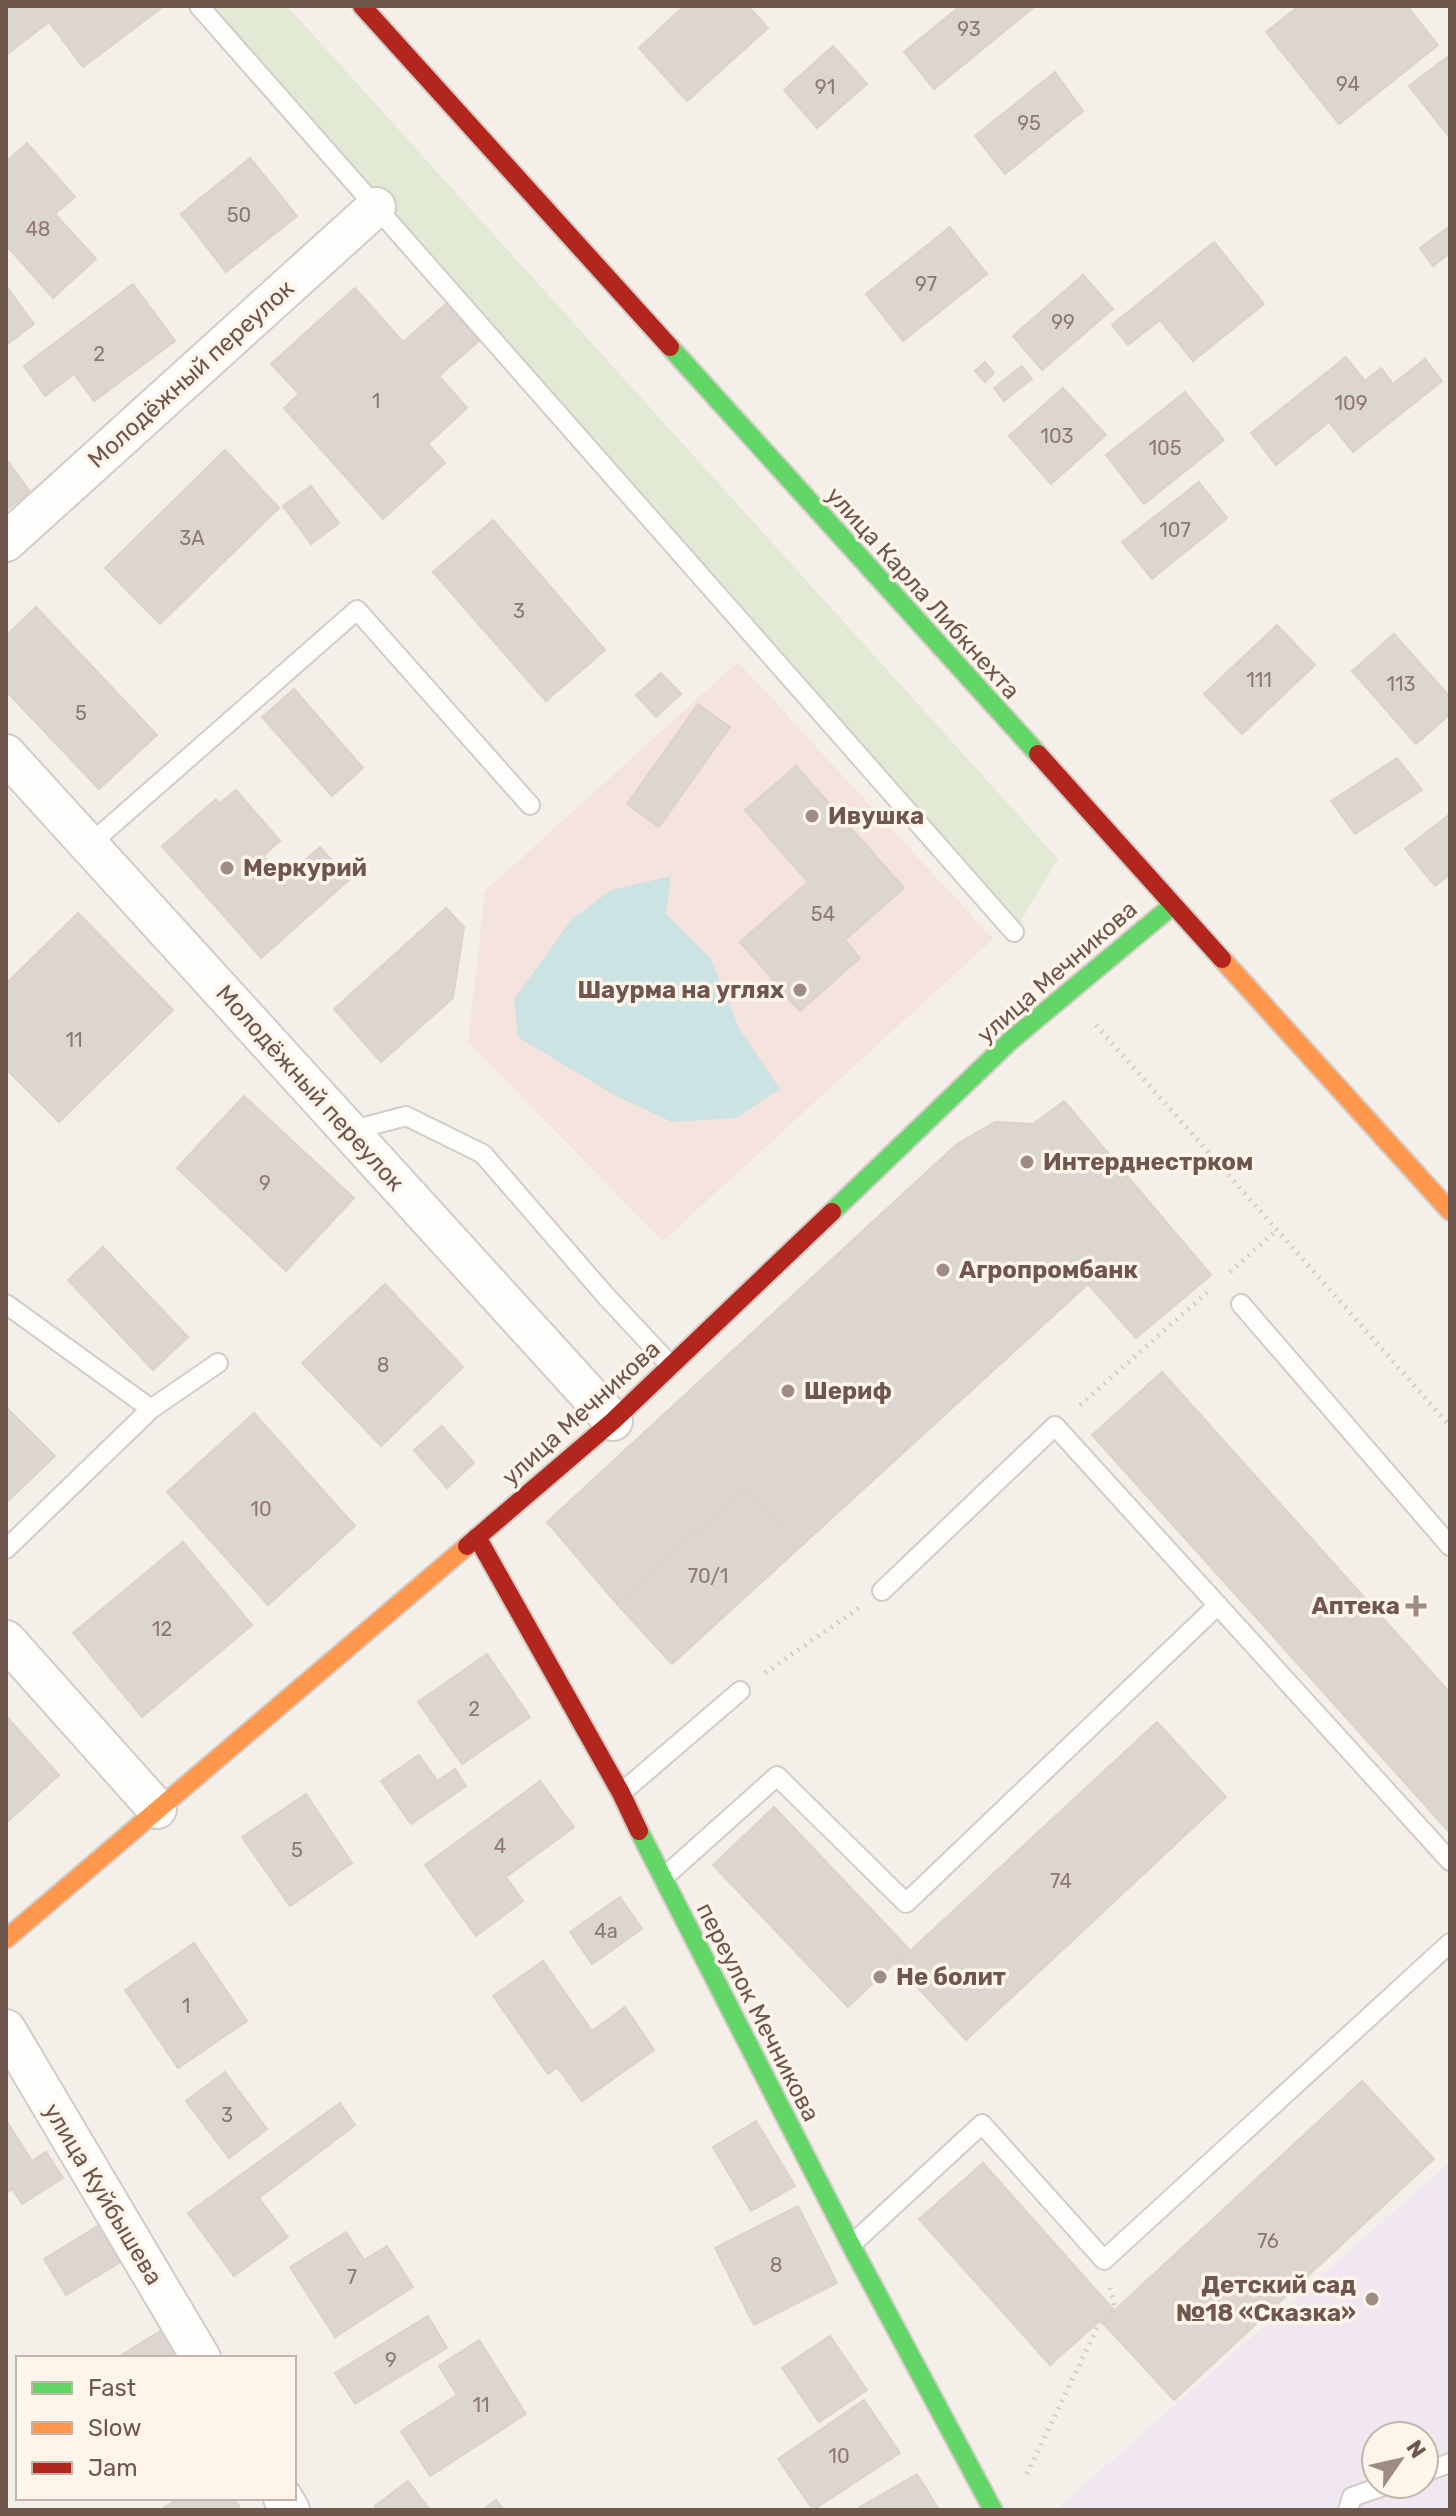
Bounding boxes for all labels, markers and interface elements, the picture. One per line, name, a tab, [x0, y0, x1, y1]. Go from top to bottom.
house number: 93	[957, 17, 981, 41]
house number: 94	[1336, 72, 1360, 96]
house number: 91	[815, 75, 835, 99]
house number: 95	[1017, 111, 1041, 135]
house number: 50	[227, 203, 251, 227]
house number: 48	[25, 217, 51, 241]
house number: 97	[915, 272, 937, 296]
street label: Молодёжный переулок	[82, 274, 300, 474]
house number: 99	[1051, 310, 1075, 334]
house number: 2	[93, 342, 105, 366]
house number: 1	[372, 389, 380, 413]
house number: 109	[1334, 391, 1368, 415]
house number: 103	[1040, 424, 1074, 448]
house number: 105	[1148, 436, 1182, 460]
street label: улица Карла Либкнехта	[820, 481, 1026, 705]
house number: 107	[1159, 518, 1191, 542]
house number: 3A	[179, 526, 205, 550]
house number: 3	[513, 599, 525, 623]
house number: 111	[1246, 668, 1272, 692]
house number: 113	[1386, 672, 1416, 696]
house number: 5	[75, 701, 87, 725]
place label: Ивушка	[828, 802, 924, 830]
marker: Ивушка	[803, 807, 821, 825]
place label: Меркурий	[243, 854, 367, 882]
marker: Меркурий	[218, 859, 236, 877]
street label: улица Мечникова	[971, 895, 1143, 1049]
house number: 54	[811, 902, 835, 926]
place label: Шаурма на углях	[577, 976, 784, 1004]
street label: Молодёжный переулок	[210, 979, 410, 1197]
marker: Шаурма на углях	[791, 981, 809, 999]
house number: 11	[65, 1028, 83, 1052]
place label: Интерднестрком	[1043, 1148, 1253, 1176]
marker: Интерднестрком	[1018, 1153, 1036, 1171]
house number: 9	[259, 1171, 271, 1195]
place label: Агропромбанк	[959, 1256, 1139, 1284]
marker: Агропромбанк	[934, 1261, 952, 1279]
street label: улица Мечникова	[496, 1335, 666, 1491]
house number: 8	[377, 1353, 389, 1377]
place label: Шериф	[804, 1377, 892, 1405]
marker: Шериф	[779, 1382, 797, 1400]
house number: 10	[250, 1497, 272, 1521]
house number: 70/1	[688, 1564, 728, 1588]
place label: Аптека	[1312, 1592, 1400, 1620]
marker: Аптека	[1407, 1597, 1425, 1615]
house number: 12	[152, 1617, 172, 1641]
house number: 2	[468, 1697, 480, 1721]
house number: 4	[494, 1834, 506, 1858]
house number: 5	[291, 1838, 303, 1862]
house number: 74	[1050, 1869, 1072, 1893]
street label: переулок Мечникова	[691, 1898, 825, 2126]
house number: 4а	[594, 1919, 618, 1943]
place label: Не болит	[896, 1963, 1006, 1991]
marker: Не болит	[871, 1968, 889, 1986]
house number: 1	[182, 1994, 190, 2018]
street label: улица Куйбышева	[38, 2098, 168, 2290]
house number: 3	[221, 2103, 233, 2127]
house number: 76	[1257, 2229, 1279, 2253]
house number: 8	[770, 2253, 782, 2277]
house number: 7	[347, 2265, 357, 2289]
place label: Детский сад №18 «Сказка»	[1176, 2271, 1356, 2327]
marker: Детский сад №18 «Сказка»	[1363, 2290, 1381, 2308]
house number: 9	[385, 2348, 397, 2372]
legend	[16, 2356, 296, 2500]
text: Fast	[88, 2374, 136, 2402]
house number: 11	[472, 2393, 490, 2417]
text: Slow	[88, 2414, 141, 2442]
north arrow	[1360, 2420, 1440, 2500]
text: N	[1401, 2435, 1432, 2463]
house number: 10	[828, 2444, 850, 2468]
text: Jam	[88, 2454, 138, 2482]

